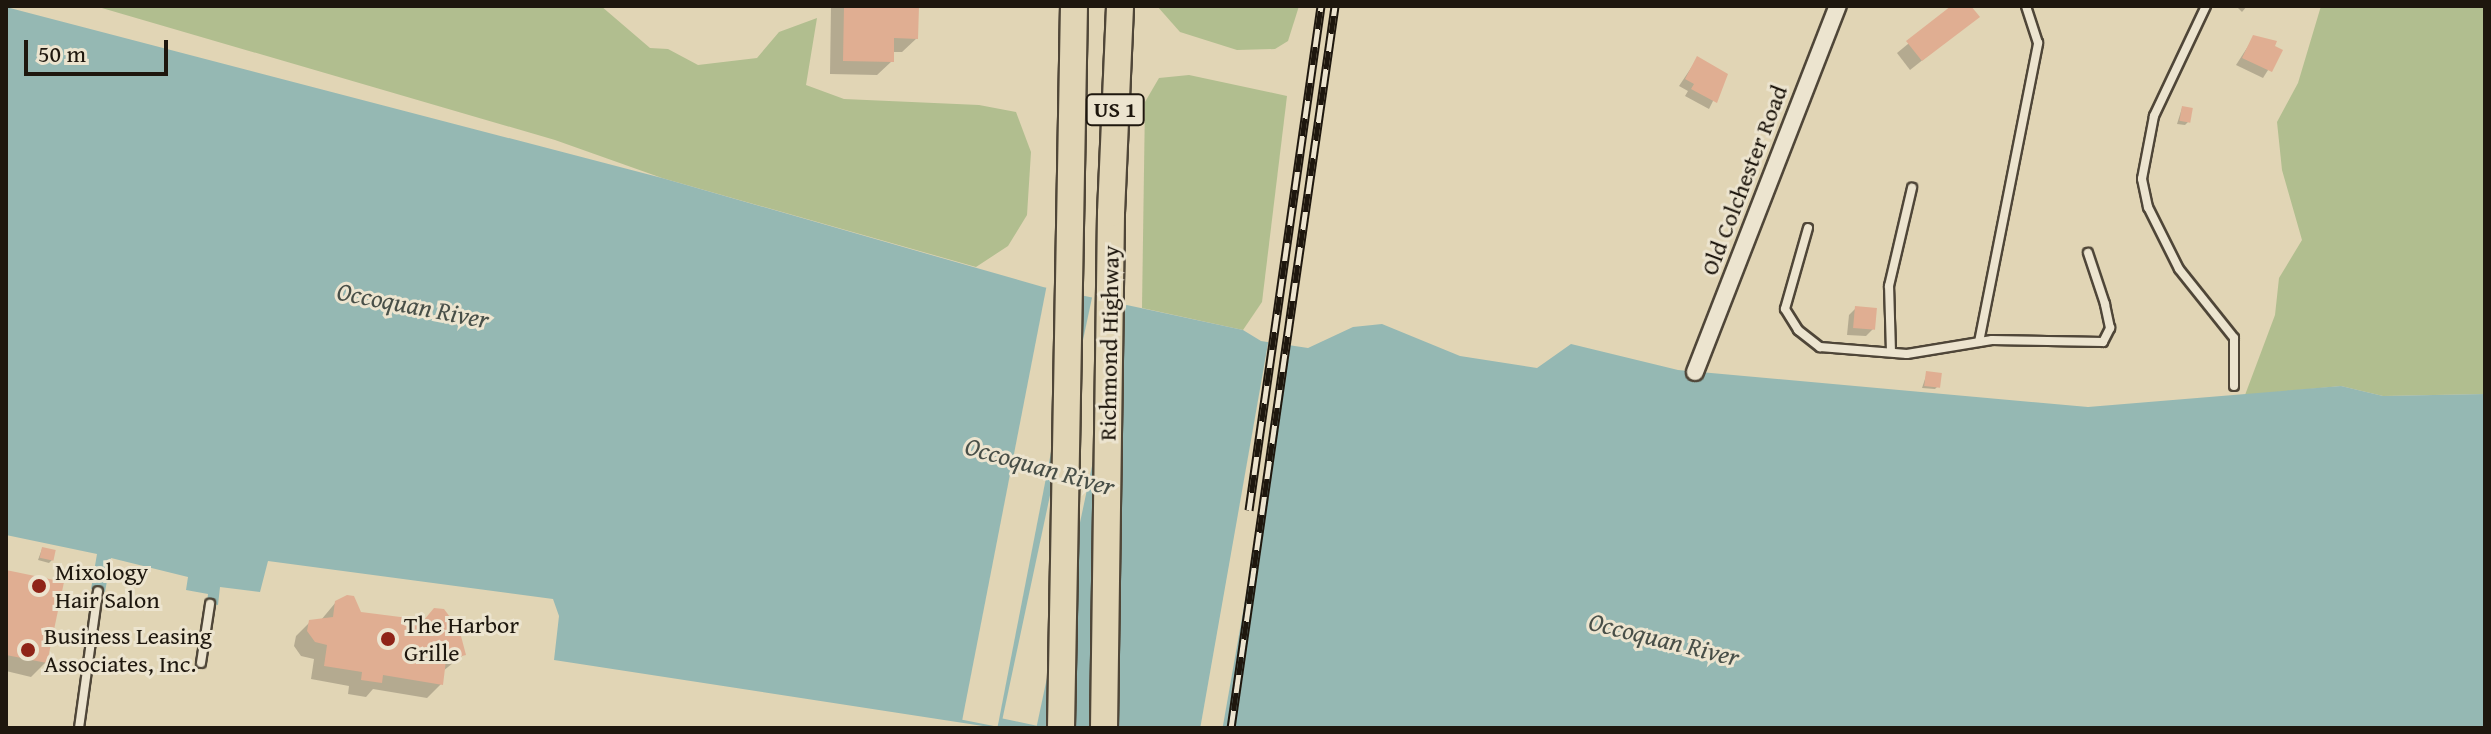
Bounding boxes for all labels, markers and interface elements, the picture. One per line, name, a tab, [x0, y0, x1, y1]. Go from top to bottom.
scale bar	[28, 24, 172, 74]
text: 50 m	[38, 36, 86, 71]
street label: Old Colchester Road	[1695, 81, 1793, 279]
road number: US 1	[1085, 92, 1145, 128]
street label: Richmond Highway	[1093, 245, 1125, 441]
water label: Occoquan River	[334, 275, 492, 335]
water label: Occoquan River	[962, 430, 1118, 502]
place label: Mixology Hair Salon	[55, 558, 160, 614]
marker: Mixology Hair Salon	[30, 577, 48, 595]
water label: Occoquan River	[1585, 605, 1743, 673]
place label: The Harbor Grille	[404, 611, 519, 667]
place label: Business Leasing Associates, Inc.	[44, 622, 212, 678]
marker: The Harbor Grille	[379, 630, 397, 648]
marker: Business Leasing Associates, Inc.	[19, 641, 37, 659]

